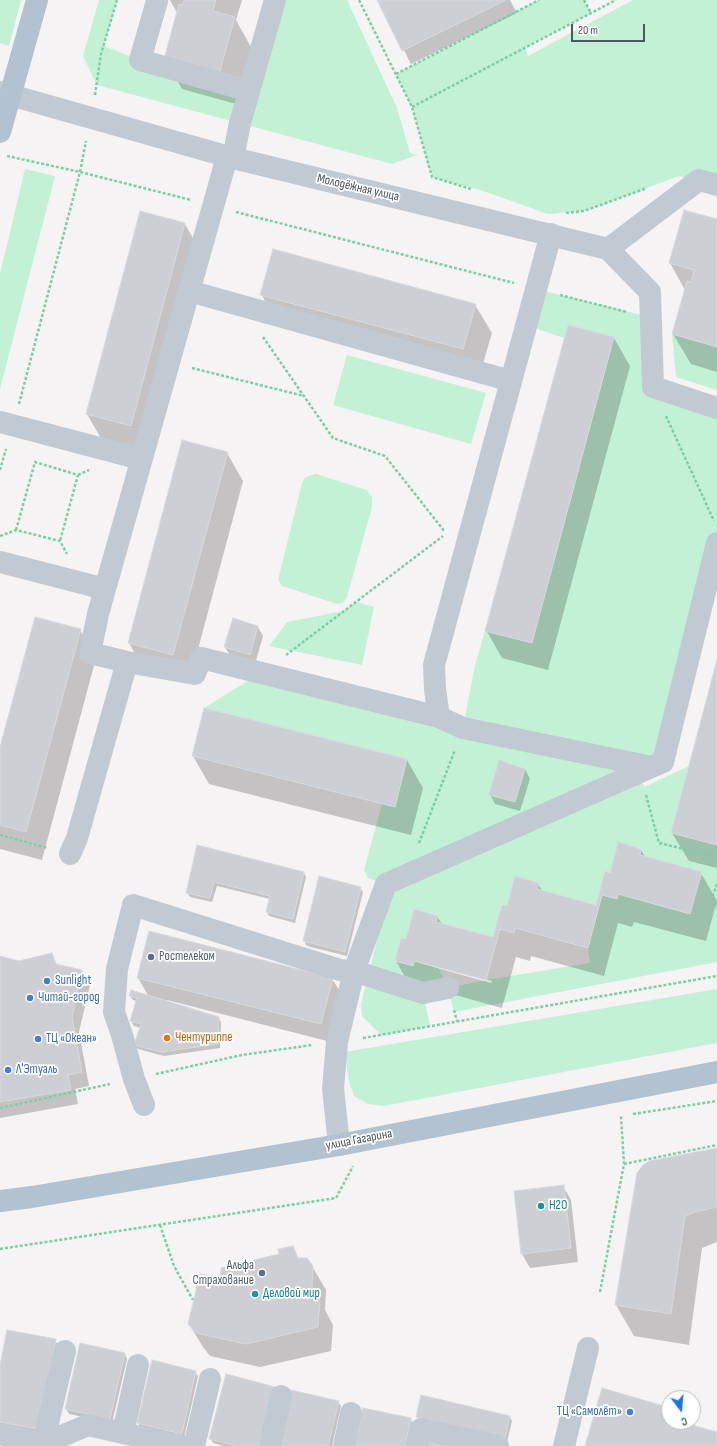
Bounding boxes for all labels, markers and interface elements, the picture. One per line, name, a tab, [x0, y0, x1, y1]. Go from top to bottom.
scale bar	[573, 16, 647, 42]
text: 20 m	[578, 23, 598, 38]
street label: Молодёжная улица	[315, 171, 401, 205]
place label: Ростелеком	[159, 949, 215, 965]
marker: Ростелеком	[146, 952, 156, 962]
place label: Sunlight	[55, 973, 91, 989]
marker: Sunlight	[42, 976, 52, 986]
place label: Читай-город	[38, 990, 100, 1006]
marker: Читай-город	[25, 993, 35, 1003]
place label: Чентуриппе	[175, 1030, 233, 1046]
place label: ТЦ «Океан»	[46, 1031, 97, 1047]
marker: Чентуриппе	[162, 1033, 172, 1043]
marker: ТЦ «Океан»	[33, 1034, 43, 1044]
place label: Л'Этуаль	[16, 1062, 58, 1078]
marker: Л'Этуаль	[3, 1065, 13, 1075]
street label: улица Гагарина	[324, 1126, 394, 1154]
place label: H2O	[549, 1198, 567, 1214]
marker: H2O	[536, 1201, 546, 1211]
place label: Альфа Страхование	[192, 1258, 254, 1289]
marker: Альфа Страхование	[257, 1268, 267, 1278]
place label: Деловой мир	[263, 1286, 320, 1302]
marker: Деловой мир	[250, 1289, 260, 1299]
north arrow	[661, 1390, 701, 1430]
place label: ТЦ «Самолёт»	[557, 1404, 622, 1420]
marker: ТЦ «Самолёт»	[625, 1407, 635, 1417]
text: С	[680, 1414, 689, 1428]

